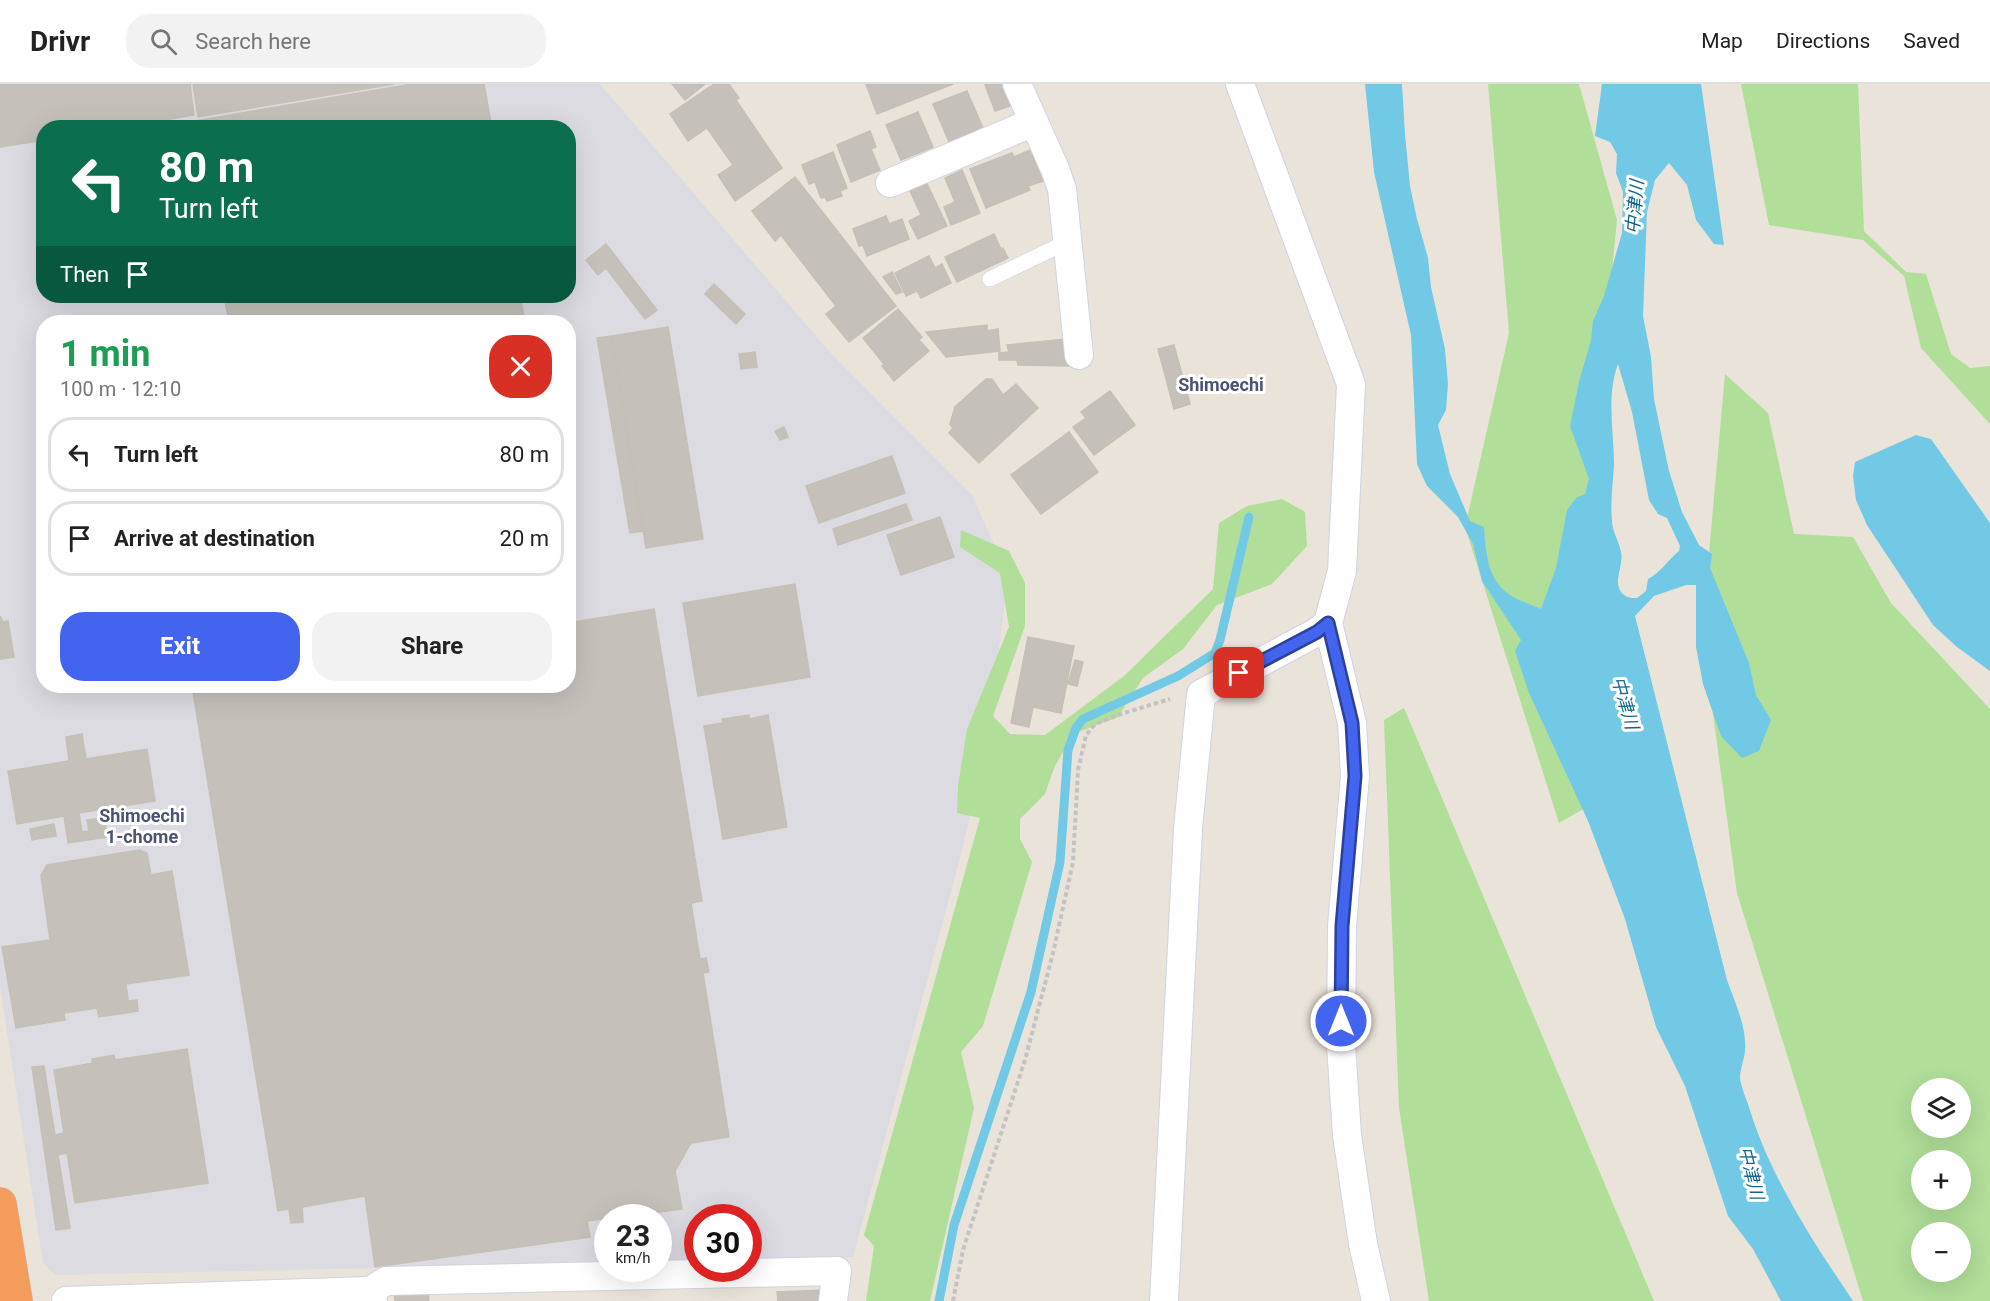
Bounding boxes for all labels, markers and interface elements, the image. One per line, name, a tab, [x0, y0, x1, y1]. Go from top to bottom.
search box	[126, 14, 546, 68]
text: Drivr	[30, 25, 90, 58]
icon: search	[147, 25, 180, 58]
text: Search here	[195, 29, 311, 54]
text: Map	[1701, 29, 1743, 53]
text: Directions	[1776, 29, 1870, 53]
text: Saved	[1903, 29, 1960, 53]
text: 80 m	[159, 143, 254, 192]
icon: left	[60, 144, 138, 222]
water label: 中津川	[1622, 177, 1647, 235]
text: Turn left	[159, 193, 259, 225]
icon: arrive	[121, 258, 154, 291]
text: Then	[60, 262, 109, 287]
text: 1 min	[60, 333, 151, 375]
button: close	[489, 335, 552, 398]
district label: Shimoechi	[1178, 374, 1264, 395]
text: 100 m · 12:10	[60, 377, 181, 401]
icon: left	[63, 438, 96, 471]
text: Turn left	[114, 442, 198, 467]
text: 80 m	[500, 442, 549, 467]
icon: arrive	[63, 522, 96, 555]
text: Arrive at destination	[114, 526, 315, 551]
text: 20 m	[500, 526, 549, 551]
button: Exit	[60, 612, 300, 681]
button: Share	[312, 612, 552, 681]
pin	[1213, 647, 1264, 698]
icon: arrive	[1222, 656, 1255, 689]
water label: 中津川	[1608, 674, 1644, 734]
district label: Shimoechi 1-chome	[99, 805, 185, 847]
position arrow	[1309, 989, 1373, 1053]
map controls	[1911, 1078, 1971, 1282]
button: layers	[1911, 1078, 1971, 1138]
water label: 中津川	[1735, 1144, 1769, 1204]
button: +	[1911, 1150, 1971, 1210]
speed limit sign: 30	[684, 1204, 762, 1282]
text: 23	[616, 1218, 650, 1253]
button: −	[1911, 1222, 1971, 1282]
text: km/h	[615, 1249, 651, 1267]

